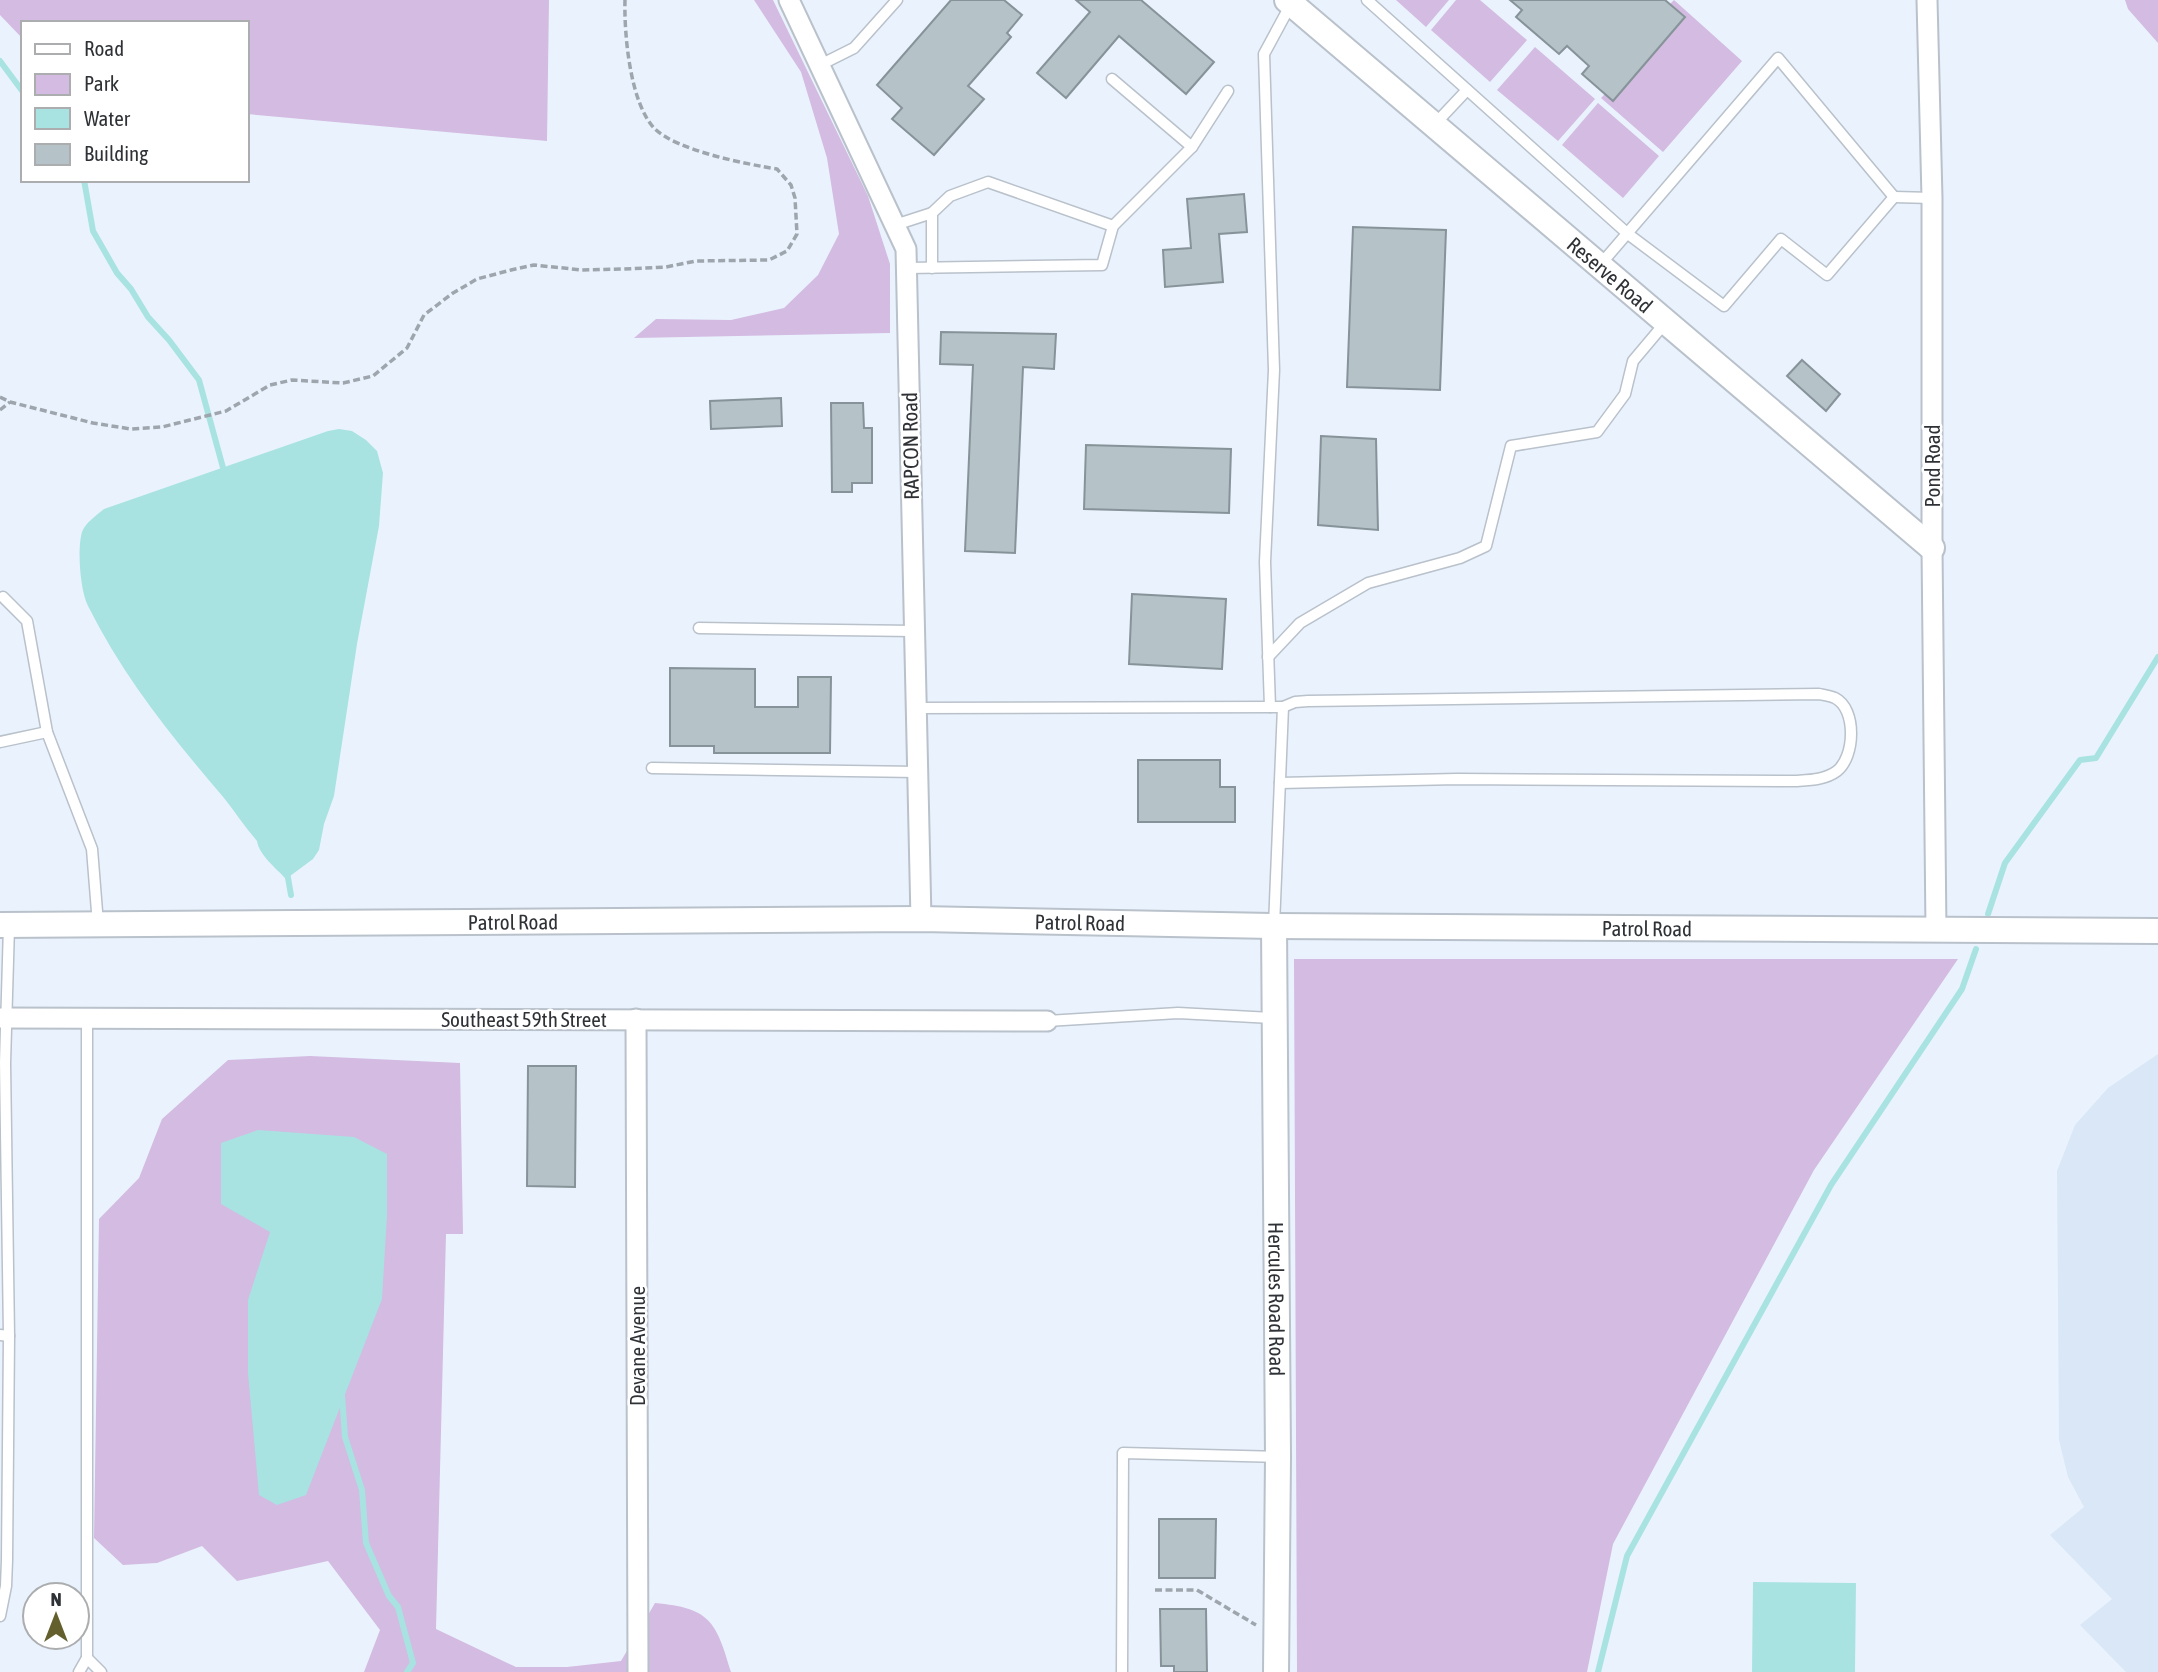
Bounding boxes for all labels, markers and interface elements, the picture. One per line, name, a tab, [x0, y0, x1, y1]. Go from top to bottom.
legend	[21, 21, 248, 182]
text: Road	[84, 36, 124, 60]
text: Park	[84, 71, 119, 95]
text: Water	[84, 106, 131, 130]
text: Building	[84, 141, 148, 165]
street label: Reserve Road	[1563, 232, 1658, 317]
street label: RAPCON Road	[897, 392, 923, 500]
street label: Pond Road	[1920, 424, 1944, 508]
street label: Patrol Road	[468, 909, 558, 934]
street label: Patrol Road	[1035, 909, 1125, 935]
street label: Patrol Road	[1602, 916, 1692, 940]
street label: Southeast 59th Street	[441, 1007, 607, 1031]
street label: Hercules Road Road	[1264, 1222, 1289, 1376]
street label: Devane Avenue	[625, 1286, 649, 1406]
north arrow	[21, 1581, 91, 1651]
text: N	[50, 1588, 62, 1610]

